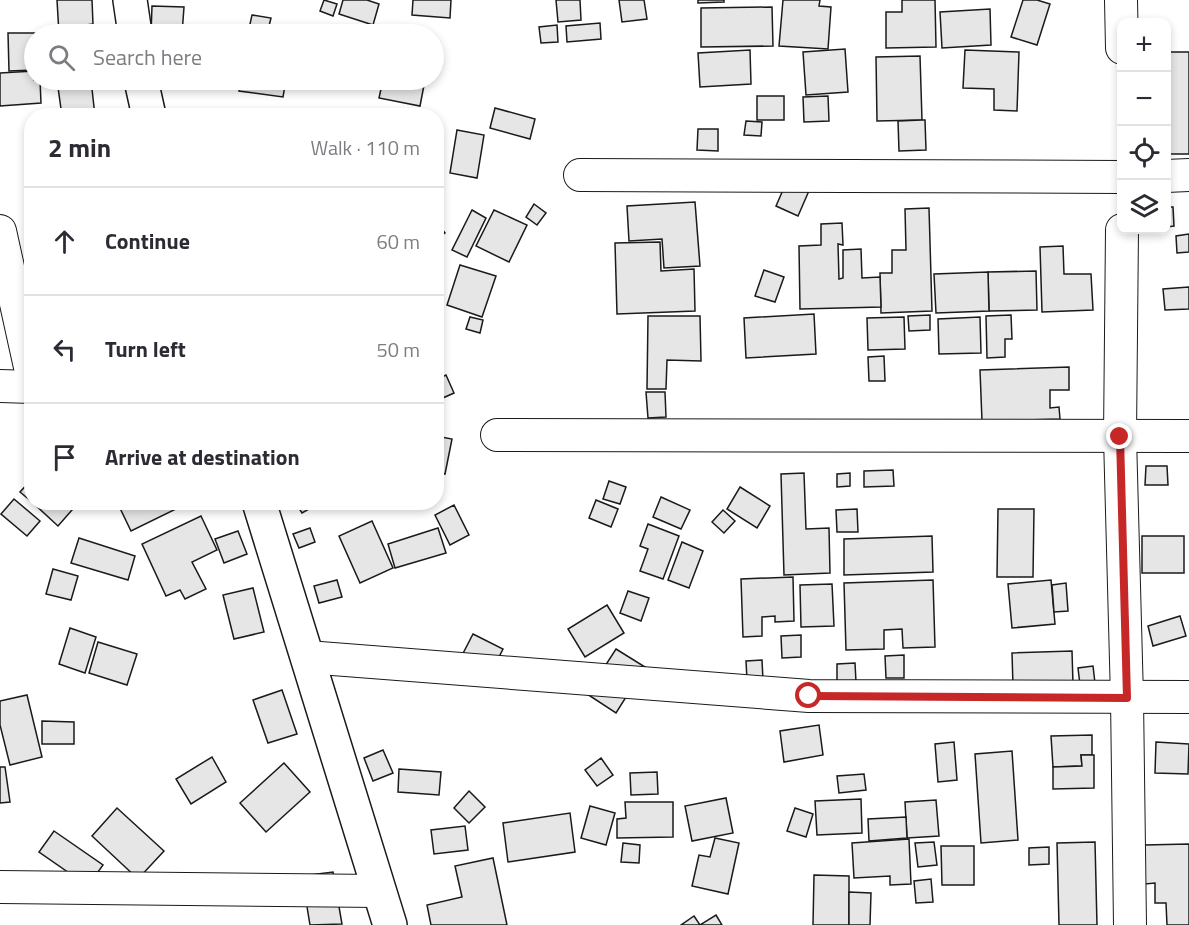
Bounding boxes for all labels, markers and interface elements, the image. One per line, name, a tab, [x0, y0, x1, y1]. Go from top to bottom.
map controls	[1117, 18, 1171, 234]
button: +	[1117, 18, 1171, 72]
search box	[24, 24, 444, 90]
text: Search here	[93, 40, 202, 74]
icon: search	[45, 41, 78, 74]
button: −	[1117, 72, 1171, 126]
button: locate	[1117, 126, 1171, 180]
text: 2 min	[48, 128, 111, 167]
text: Walk · 110 m	[311, 132, 420, 163]
button: layers	[1117, 180, 1171, 234]
text: Continue	[105, 224, 190, 258]
icon: ahead	[48, 225, 81, 258]
text: 60 m	[376, 226, 420, 257]
text: Turn left	[105, 332, 186, 366]
icon: left	[48, 333, 81, 366]
text: 50 m	[376, 334, 420, 365]
route end	[1106, 423, 1132, 449]
text: Arrive at destination	[105, 440, 300, 474]
icon: arrive	[48, 441, 81, 474]
route start	[795, 682, 821, 708]

